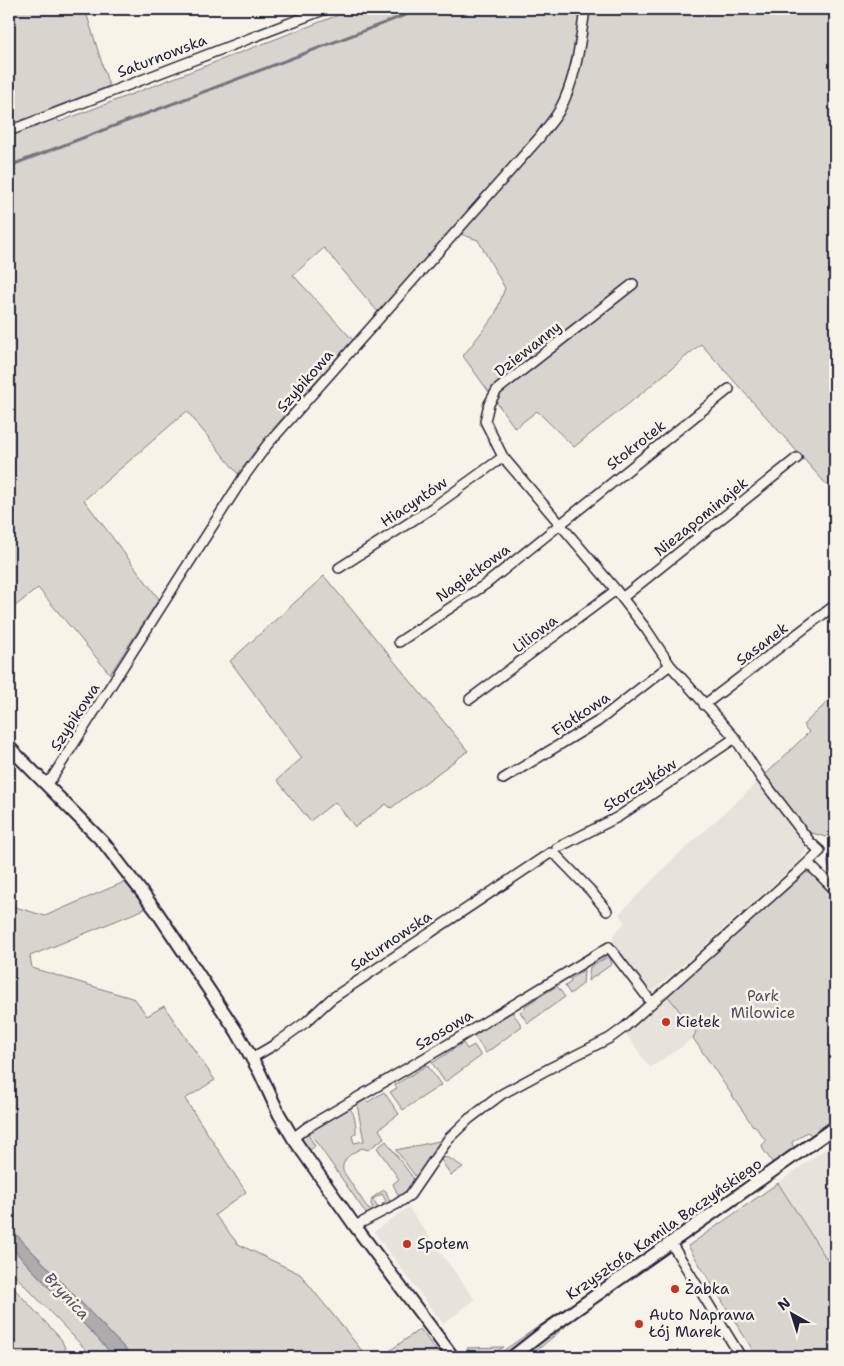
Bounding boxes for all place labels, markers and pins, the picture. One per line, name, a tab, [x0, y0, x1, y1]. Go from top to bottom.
place label: Kiełek	[676, 1012, 720, 1032]
marker: Kiełek	[660, 1016, 672, 1028]
place label: Społem	[417, 1234, 469, 1254]
marker: Społem	[401, 1238, 413, 1250]
place label: Żabka	[685, 1279, 730, 1299]
marker: Żabka	[669, 1283, 681, 1295]
place label: Auto Naprawa Łój Marek	[648, 1305, 755, 1342]
marker: Auto Naprawa Łój Marek	[633, 1318, 645, 1330]

